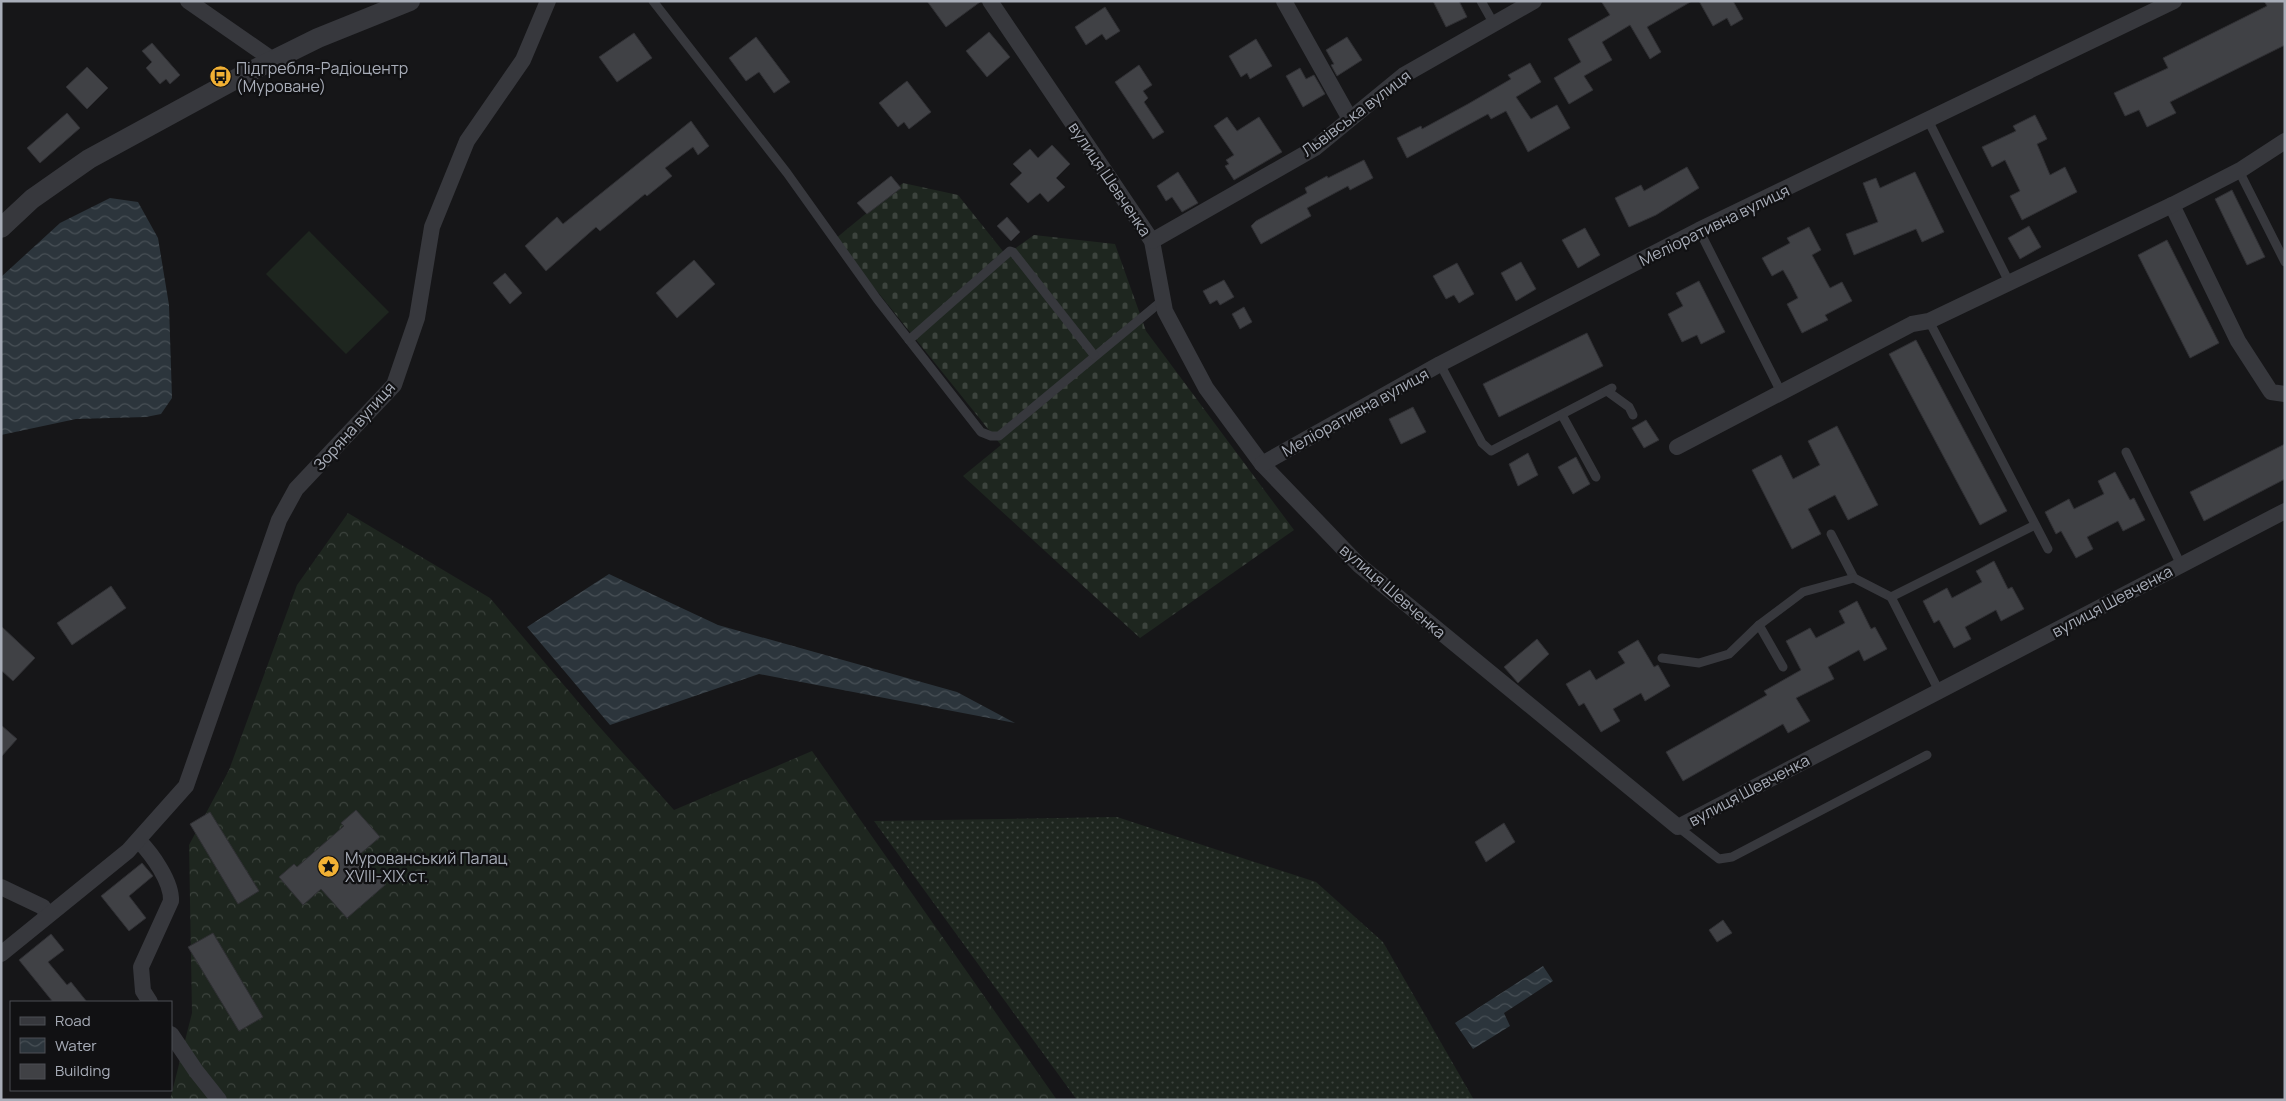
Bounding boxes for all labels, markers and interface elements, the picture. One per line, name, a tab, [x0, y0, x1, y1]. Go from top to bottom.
place label: Підгребля-Радіоцентр (Муроване)	[236, 57, 408, 97]
bus stop icon: Підгребля-Радіоцентр (Муроване)	[208, 65, 232, 89]
street label: Львівська вулиця	[1297, 65, 1415, 161]
street label: вулиця Шевченка	[1064, 117, 1156, 241]
street label: Меліоративна вулиця	[1635, 179, 1793, 271]
street label: Меліоративна вулиця	[1278, 362, 1432, 462]
street label: Зоряна вулиця	[308, 377, 400, 475]
street label: вулиця Шевченка	[1335, 539, 1451, 643]
street label: вулиця Шевченка	[2048, 560, 2176, 642]
street label: вулиця Шевченка	[1685, 749, 1813, 831]
place label: Мурованський Палац XVIII-XIX ст.	[345, 847, 508, 887]
place icon: Мурованський Палац XVIII-XIX ст.	[317, 855, 341, 879]
legend	[10, 1001, 172, 1091]
text: Road	[55, 1010, 91, 1031]
text: Water	[55, 1035, 97, 1056]
text: Building	[55, 1060, 110, 1081]

